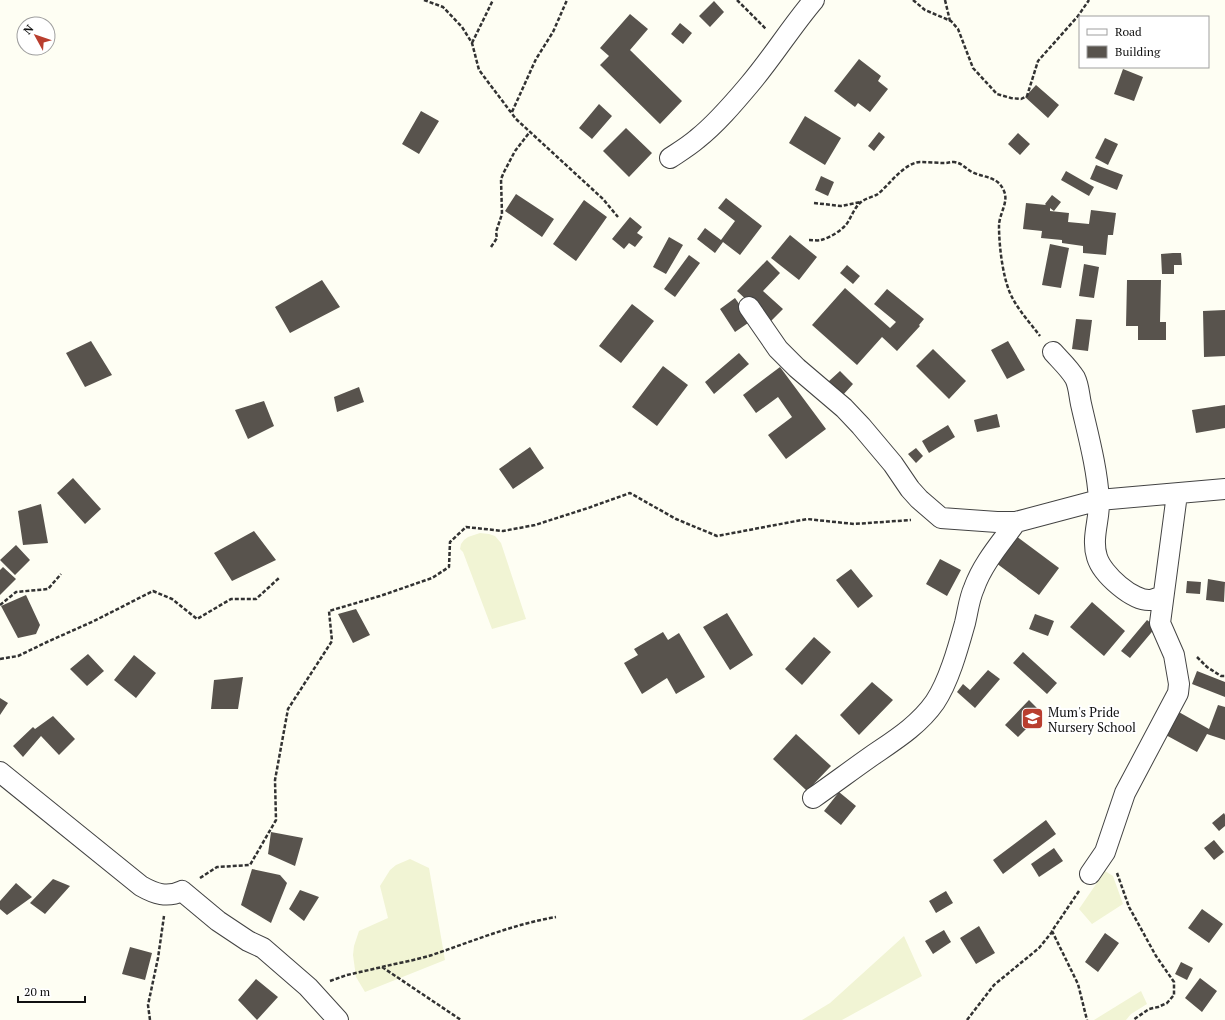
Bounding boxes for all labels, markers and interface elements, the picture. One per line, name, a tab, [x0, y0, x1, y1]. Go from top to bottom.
north arrow	[16, 16, 56, 56]
legend	[1079, 16, 1209, 68]
text: N	[20, 21, 37, 37]
text: Road	[1115, 24, 1142, 39]
text: Building	[1115, 44, 1161, 59]
place label: Mum's Pride Nursery School	[1048, 703, 1136, 736]
school or university icon: Mum's Pride Nursery School	[1020, 706, 1046, 732]
scale bar	[18, 978, 85, 1004]
text: 20 m	[24, 984, 51, 999]

